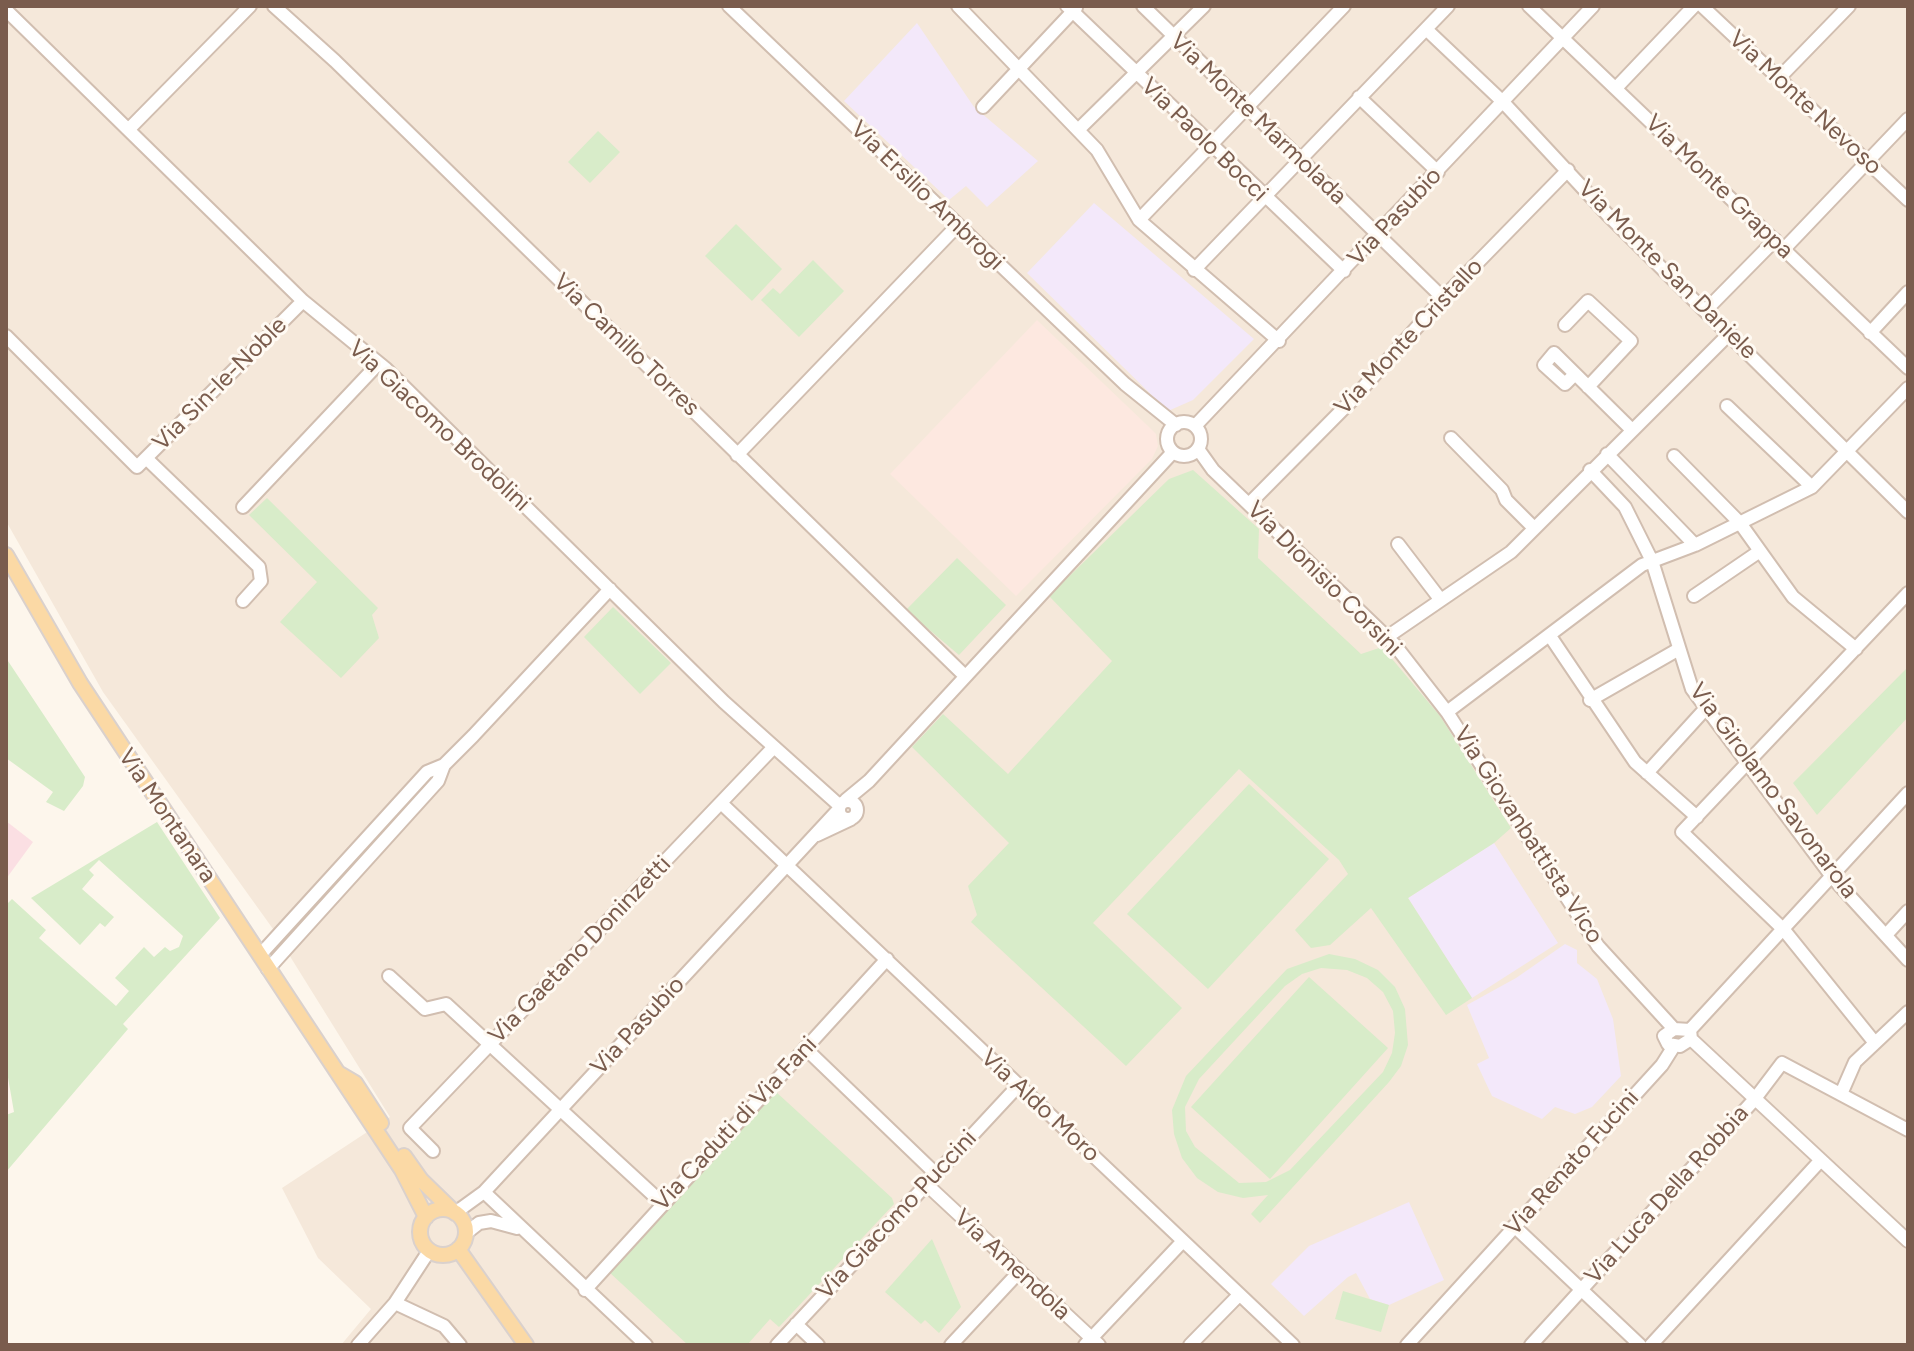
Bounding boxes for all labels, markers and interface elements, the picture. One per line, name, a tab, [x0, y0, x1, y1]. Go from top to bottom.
street label: Via Monte Nevoso	[1723, 25, 1887, 181]
street label: Via Monte Marmolada	[1164, 27, 1352, 211]
street label: Via Paolo Bocci	[1134, 72, 1274, 208]
street label: Via Monte Grappa	[1639, 109, 1799, 265]
street label: Via Ersilio Ambrogi	[844, 115, 1010, 277]
street label: Via Pasubio	[1342, 162, 1448, 272]
street label: Via Monte San Daniele	[1571, 174, 1763, 366]
street label: Via Monte Cristallo	[1329, 253, 1489, 421]
street label: Via Camillo Torres	[547, 268, 705, 422]
street label: Via Sin-le-Noble	[147, 311, 293, 457]
street label: Via Giacomo Brodolini	[342, 334, 536, 518]
street label: Via Dionisio Corsini	[1241, 496, 1407, 662]
street label: Via Girolamo Savonarola	[1683, 678, 1863, 904]
street label: Via Giovanbattista Vico	[1447, 721, 1609, 949]
street label: Via Montanara	[112, 744, 222, 888]
street label: Via Gaetano Doninzetti	[483, 850, 677, 1050]
street label: Via Pasubio	[585, 971, 691, 1081]
street label: Via Caduti di Via Fani	[647, 1031, 823, 1217]
street label: Via Aldo Moro	[975, 1044, 1105, 1168]
street label: Via Renato Fucini	[1499, 1084, 1645, 1242]
street label: Via Luca Della Robbia	[1579, 1100, 1755, 1290]
street label: Via Giacomo Puccini	[811, 1124, 983, 1306]
street label: Via Amendola	[948, 1204, 1076, 1326]

